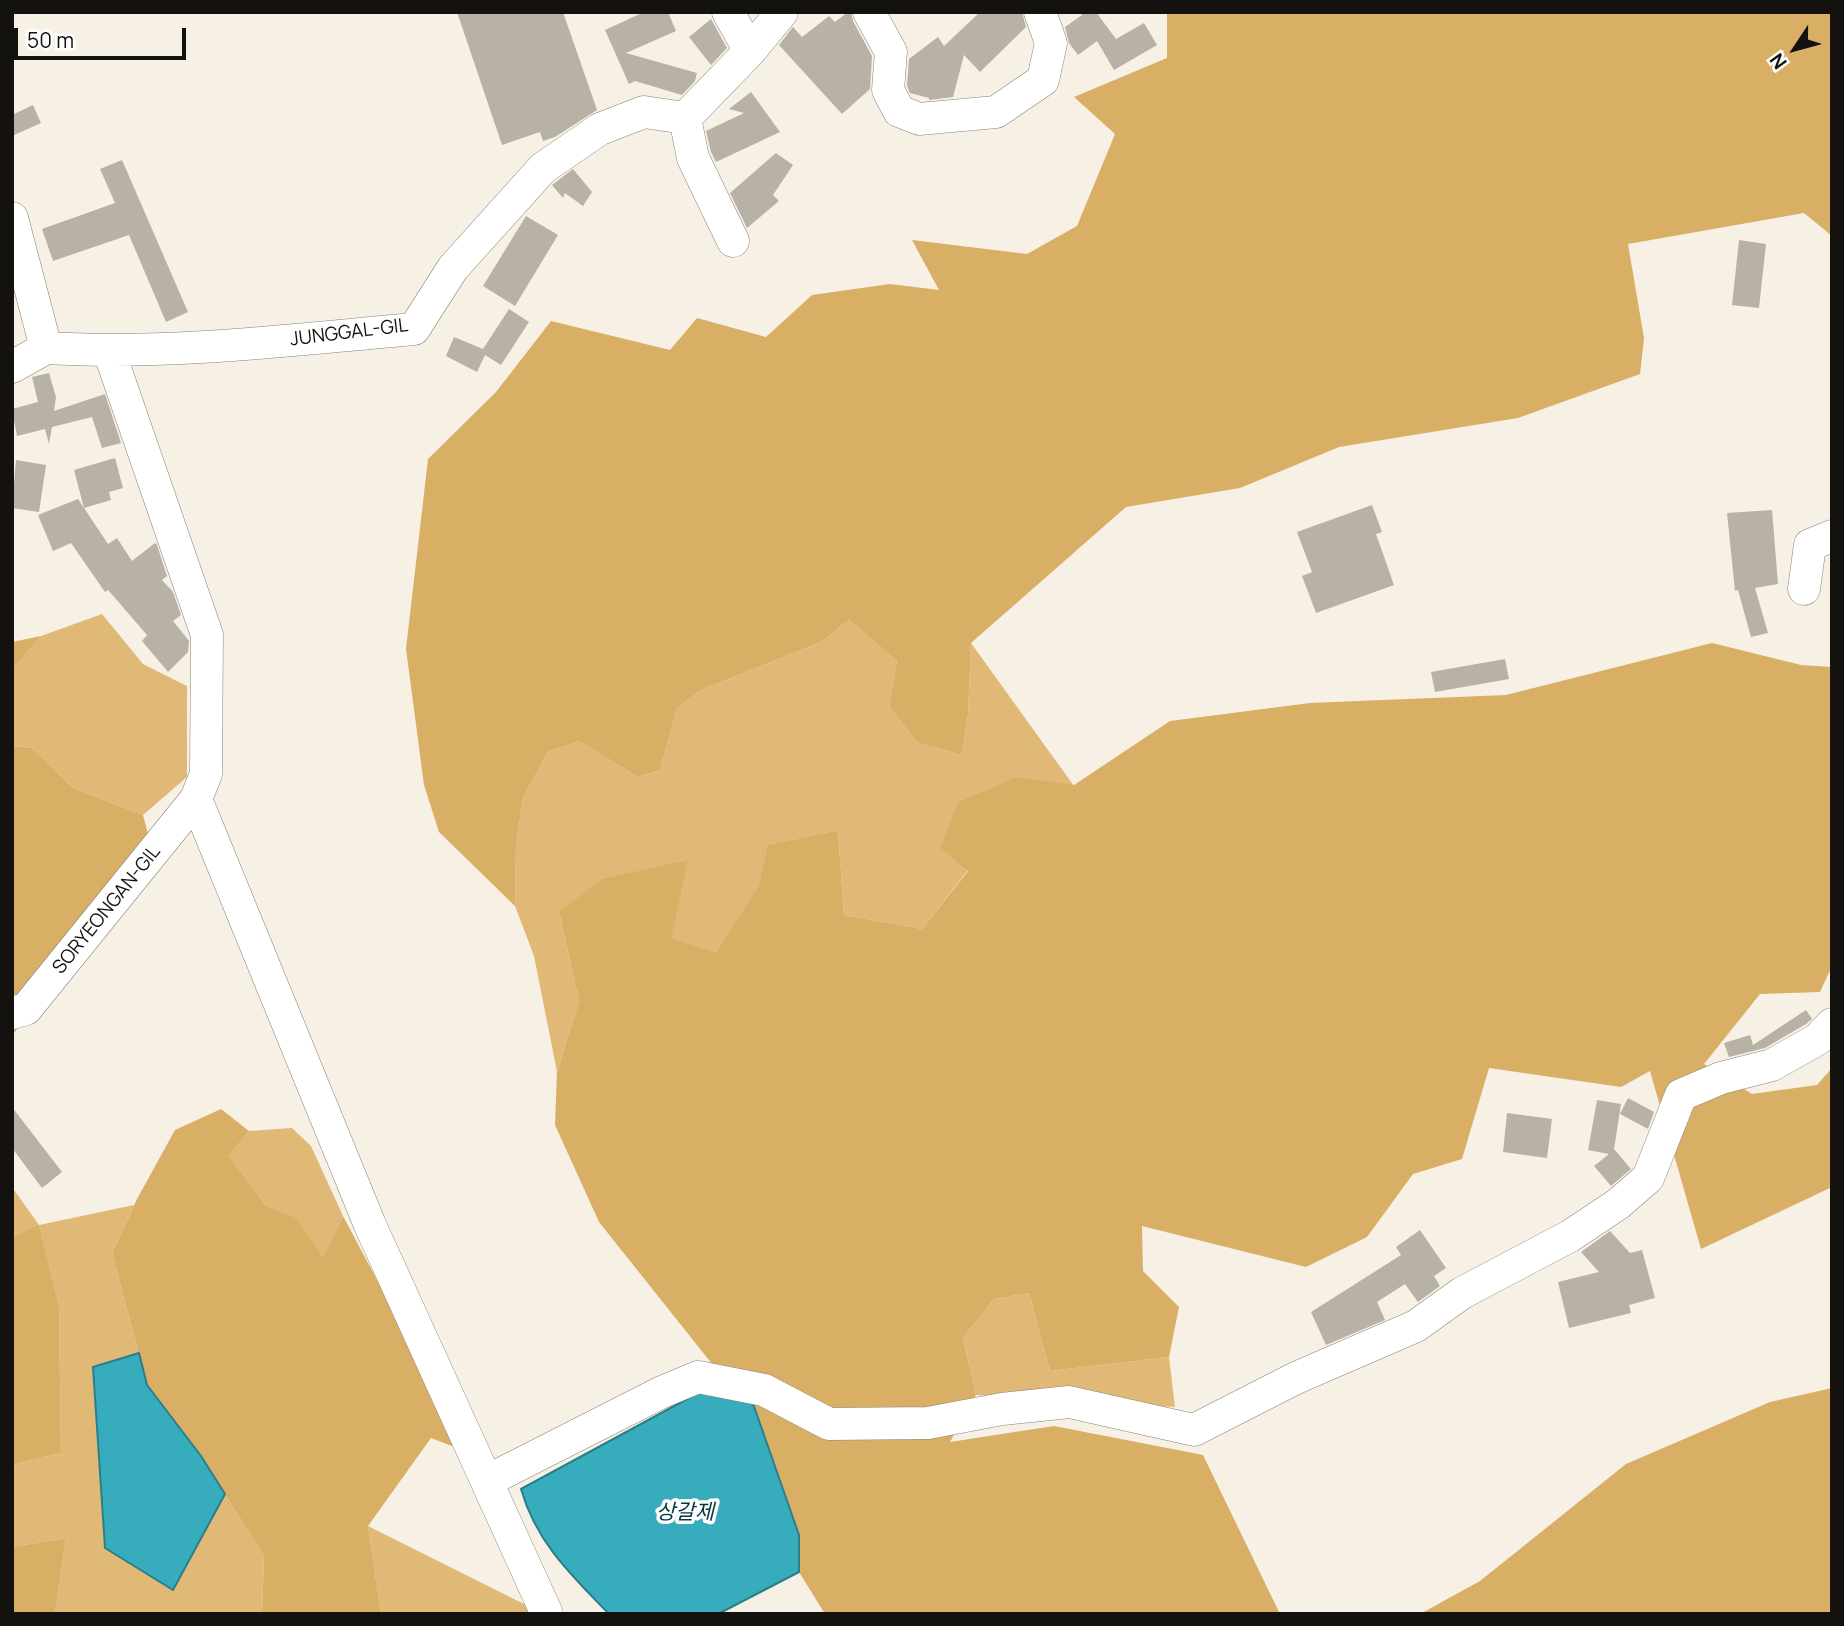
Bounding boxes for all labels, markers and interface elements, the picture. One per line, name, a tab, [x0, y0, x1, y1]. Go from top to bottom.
scale bar	[18, 14, 189, 58]
north arrow	[1760, 14, 1830, 84]
text: 50 m	[27, 26, 74, 54]
text: N	[1763, 48, 1793, 75]
street label: JUNGGAL-GIL	[289, 314, 409, 352]
street label: SORYEONGAN-GIL	[48, 841, 166, 979]
water label: 상갈제	[656, 1500, 714, 1526]

